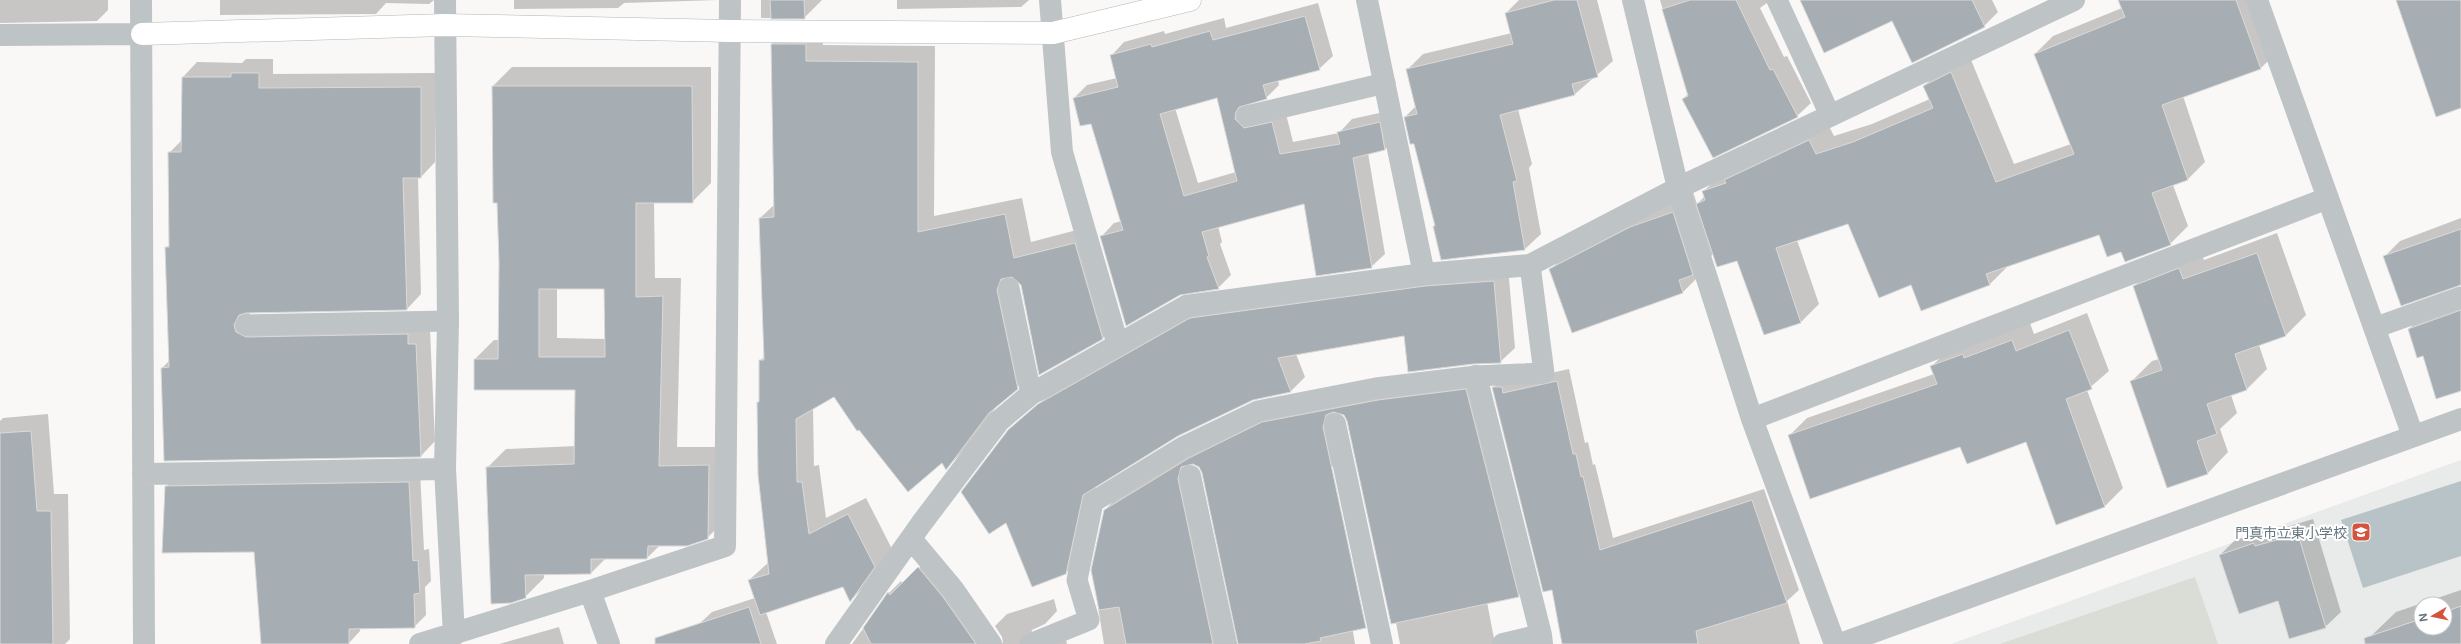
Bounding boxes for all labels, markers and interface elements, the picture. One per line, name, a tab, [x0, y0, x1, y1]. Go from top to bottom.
school or university icon: 門真市立東小学校	[2350, 521, 2372, 543]
place label: 門真市立東小学校	[2235, 524, 2347, 541]
north arrow	[2413, 596, 2453, 636]
text: N	[2416, 612, 2431, 623]

